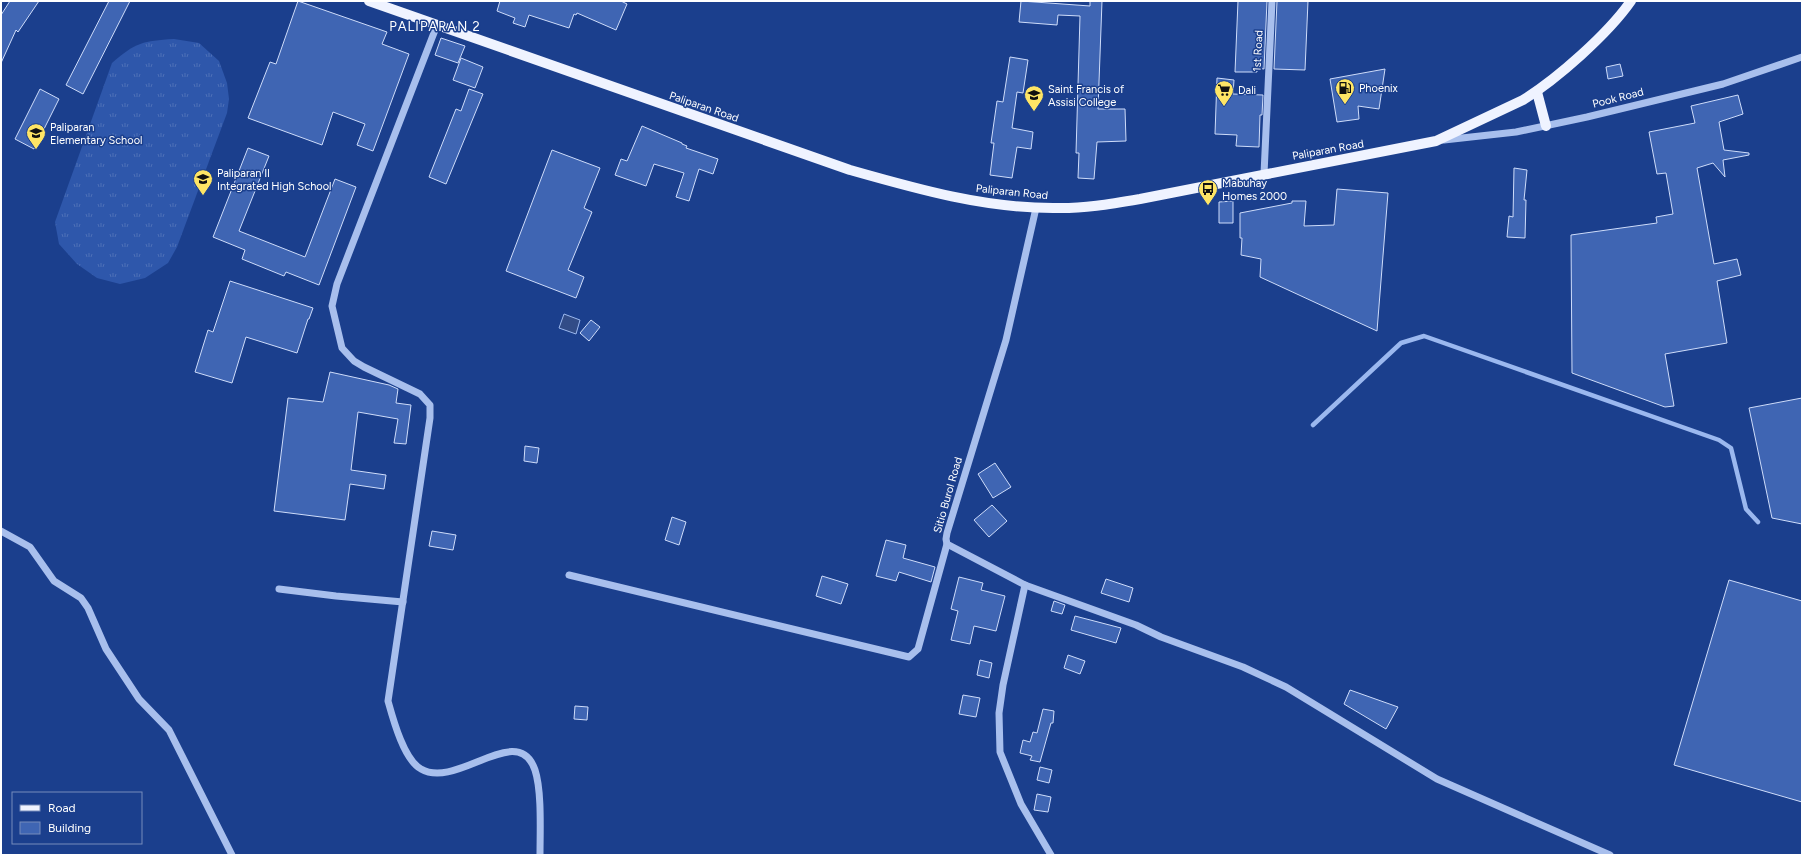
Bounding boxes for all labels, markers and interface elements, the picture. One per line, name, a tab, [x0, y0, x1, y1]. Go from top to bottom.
district label: PALIPARAN 2	[389, 19, 481, 34]
street label: 1st Road	[1250, 30, 1266, 72]
fuel station icon: Phoenix	[1334, 77, 1356, 105]
supermarket icon: Dali	[1213, 79, 1235, 107]
place label: Phoenix	[1359, 82, 1399, 95]
place label: Saint Francis of Assisi College	[1048, 83, 1125, 109]
school or university icon: Saint Francis of Assisi College	[1023, 84, 1045, 112]
place label: Dali	[1238, 84, 1256, 97]
street label: Pook Road	[1591, 85, 1645, 111]
street label: Paliparan Road	[668, 89, 740, 125]
place label: Paliparan Elementary School	[50, 121, 142, 147]
school or university icon: Paliparan Elementary School	[25, 122, 47, 150]
street label: Paliparan Road	[1291, 137, 1365, 163]
place label: Paliparan II Integrated High School	[217, 167, 332, 193]
school or university icon: Paliparan II Integrated High School	[192, 168, 214, 196]
place label: Mabuhay Homes 2000	[1222, 177, 1287, 203]
bus stop icon: Mabuhay Homes 2000	[1197, 178, 1219, 206]
street label: Paliparan Road	[975, 182, 1049, 202]
street label: Sitio Burol Road	[931, 455, 965, 535]
legend	[12, 792, 142, 844]
text: Road	[48, 801, 76, 815]
text: Building	[48, 821, 91, 835]

